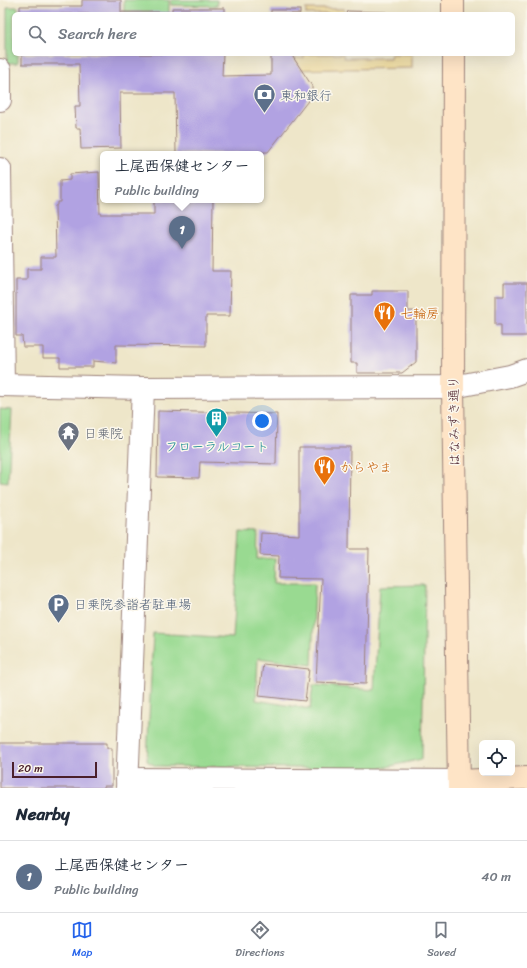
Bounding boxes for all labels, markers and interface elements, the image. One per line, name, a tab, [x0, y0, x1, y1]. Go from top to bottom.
search box	[12, 12, 515, 56]
text: Search here	[58, 21, 137, 47]
icon: search	[26, 23, 48, 45]
bank icon: 東和銀行	[252, 82, 278, 115]
place label: 東和銀行	[280, 84, 332, 107]
popup	[100, 151, 264, 203]
text: 上尾西保健センター	[114, 153, 250, 179]
text: Public building	[114, 179, 199, 202]
pin: 1	[169, 216, 195, 249]
restaurant icon: 七輪房	[371, 300, 397, 333]
place label: 七輪房	[400, 302, 439, 325]
street label: はなみずき通り	[442, 376, 466, 466]
building icon: フローラルコート	[204, 405, 230, 438]
your location	[252, 411, 272, 431]
temple icon: 日乗院	[55, 420, 81, 453]
place label: 日乗院	[84, 422, 123, 445]
place label: フローラルコート	[165, 435, 269, 458]
restaurant icon: からやま	[312, 454, 338, 487]
place label: からやま	[340, 456, 392, 479]
parking icon: 日乗院参詣者駐車場	[46, 591, 72, 624]
place label: 日乗院参詣者駐車場	[74, 593, 191, 616]
map controls	[479, 740, 515, 776]
button: locate	[479, 740, 515, 776]
text: 20 m	[18, 759, 43, 778]
scale bar	[12, 760, 97, 779]
text: Nearby	[16, 799, 70, 829]
text: 上尾西保健センター	[54, 852, 189, 878]
text: 1	[26, 865, 32, 888]
text: 40 m	[481, 865, 511, 888]
text: Public building	[54, 878, 139, 901]
tab: Map	[71, 919, 93, 962]
tab: Directions	[235, 919, 285, 962]
tab: Saved	[427, 919, 456, 962]

